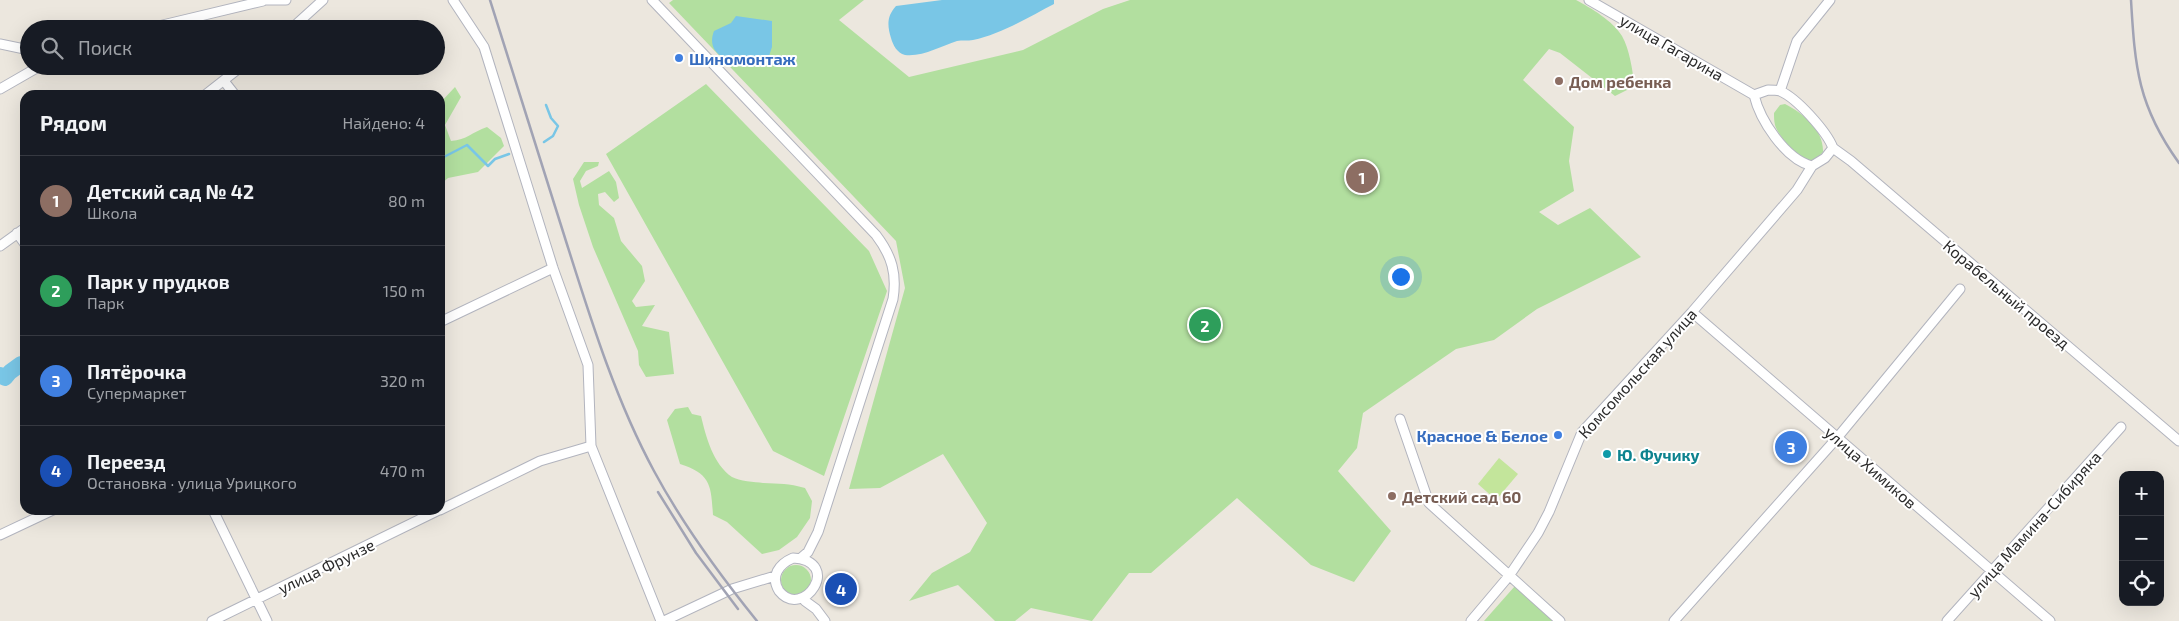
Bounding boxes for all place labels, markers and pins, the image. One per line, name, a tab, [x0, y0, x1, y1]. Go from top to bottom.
place label: Шиномонтаж	[689, 49, 796, 68]
marker: Шиномонтаж	[673, 52, 685, 64]
place label: Дом ребенка	[1569, 72, 1671, 91]
marker: Дом ребенка	[1553, 75, 1565, 87]
pin: 1	[1346, 158, 1378, 196]
pin: 2	[1189, 306, 1221, 344]
place label: Красное & Белое	[1416, 426, 1548, 445]
pin: 3	[1775, 428, 1807, 466]
marker: Красное & Белое	[1552, 429, 1564, 441]
place label: Ю. Фучику	[1617, 445, 1700, 464]
marker: Ю. Фучику	[1601, 448, 1613, 460]
place label: Детский сад 60	[1402, 487, 1521, 506]
marker: Детский сад 60	[1386, 490, 1398, 502]
pin: 4	[825, 570, 857, 608]

